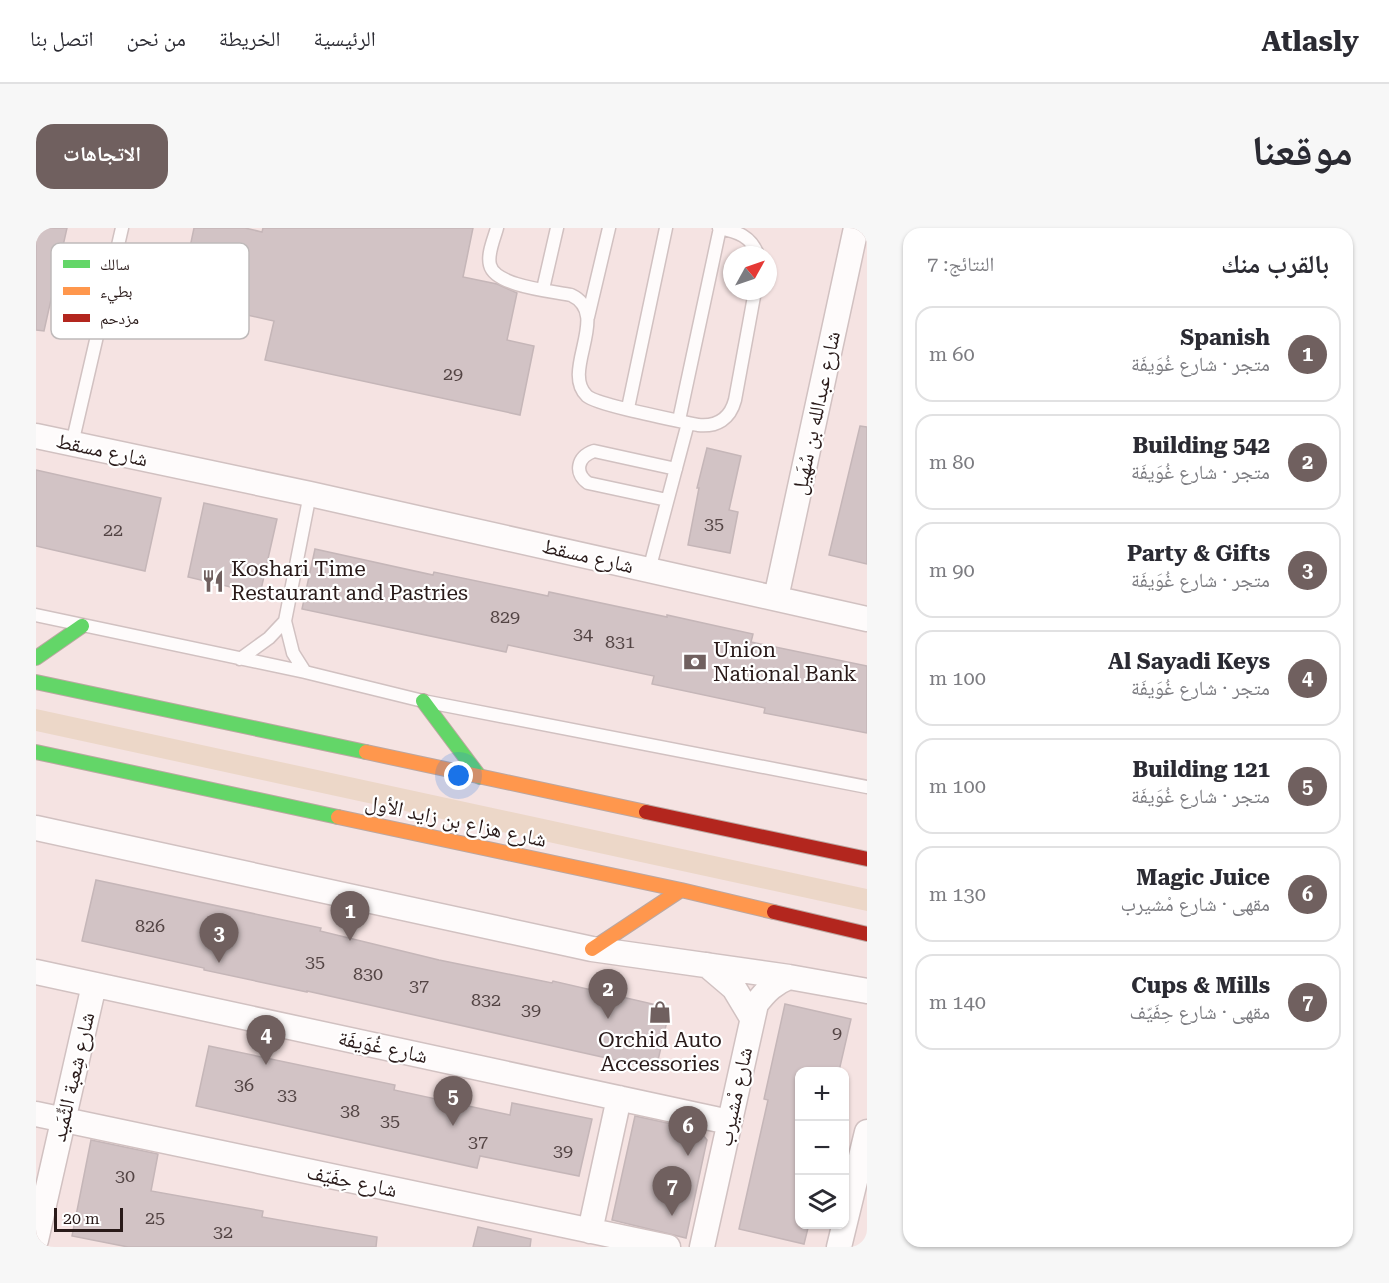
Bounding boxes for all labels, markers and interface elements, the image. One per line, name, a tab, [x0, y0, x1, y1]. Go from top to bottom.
text: Atlasly	[1261, 25, 1359, 58]
text: اتصل بنا	[30, 27, 93, 51]
text: من نحن	[126, 27, 186, 51]
text: الخريطة	[219, 27, 281, 51]
text: الرئيسية	[314, 27, 376, 51]
button: الاتجاهات	[36, 124, 168, 189]
text: موقعنا	[1252, 126, 1353, 175]
legend	[51, 243, 249, 339]
north arrow	[723, 246, 777, 300]
text: بالقرب منك	[1221, 249, 1329, 279]
text: النتائج: 7	[927, 252, 994, 276]
text: سالك	[100, 255, 130, 274]
text: بطيء	[100, 282, 132, 304]
text: مزدحم	[100, 309, 139, 329]
text: Spanish	[1180, 325, 1270, 350]
street label: شارع عبدالله بن سُهَيل	[787, 329, 846, 497]
text: 60 m	[929, 342, 975, 366]
text: 1	[1302, 342, 1313, 366]
text: متجر · شارع غُوَيفَة	[1131, 352, 1270, 376]
house number: 29	[443, 363, 463, 384]
street label: شارع مسقط	[54, 429, 150, 472]
text: Building 542	[1132, 433, 1270, 458]
text: 80 m	[929, 450, 975, 474]
text: 2	[1302, 450, 1313, 474]
text: متجر · شارع غُوَيفَة	[1131, 460, 1270, 484]
house number: 35	[704, 513, 724, 534]
house number: 22	[103, 519, 123, 540]
street label: شارع مسقط	[540, 534, 636, 579]
text: Party & Gifts	[1127, 541, 1270, 566]
place label: Koshari Time Restaurant and Pastries	[231, 557, 468, 605]
text: 90 m	[929, 558, 975, 582]
text: 3	[1302, 558, 1313, 582]
restaurant icon: Koshari Time Restaurant and Pastries	[200, 568, 226, 594]
text: متجر · شارع غُوَيفَة	[1131, 568, 1270, 592]
house number: 829	[490, 606, 520, 627]
house number: 34	[573, 623, 593, 644]
house number: 831	[605, 631, 635, 652]
place label: Union National Bank	[713, 638, 857, 686]
bank icon: Union National Bank	[682, 649, 708, 675]
text: Al Sayadi Keys	[1108, 649, 1270, 674]
text: 100 m	[929, 666, 986, 690]
text: 4	[1302, 666, 1313, 690]
text: متجر · شارع غُوَيفَة	[1131, 676, 1270, 700]
text: Building 121	[1132, 757, 1270, 782]
your location	[444, 761, 473, 790]
text: 100 m	[929, 774, 986, 798]
text: 5	[1302, 774, 1313, 798]
text: متجر · شارع غُوَيفَة	[1131, 784, 1270, 808]
street label: شارع هزاع بن زايد الأول	[363, 790, 549, 853]
text: Magic Juice	[1136, 865, 1270, 890]
text: 130 m	[929, 882, 986, 906]
text: 6	[1302, 882, 1313, 906]
pin: 1	[330, 892, 370, 941]
text: مقهى · شارع مْشيرب	[1120, 892, 1270, 916]
pin: 3	[200, 914, 238, 963]
house number: 826	[135, 915, 165, 936]
house number: 35	[305, 951, 325, 972]
house number: 830	[353, 963, 383, 984]
pin: 2	[588, 970, 628, 1019]
text: Cups & Mills	[1131, 973, 1270, 998]
house number: 37	[409, 975, 429, 996]
house number: 832	[471, 989, 501, 1010]
text: 140 m	[929, 990, 986, 1014]
text: 7	[1302, 990, 1313, 1014]
house number: 39	[521, 999, 541, 1020]
shop icon: Orchid Auto Accessories	[647, 999, 673, 1025]
text: مقهى · شارع حِفَيّف	[1130, 1000, 1270, 1024]
street label: شارع شِعبة الثِّمَيد	[46, 1010, 101, 1144]
pin: 4	[246, 1016, 286, 1065]
house number: 9	[832, 1022, 842, 1043]
street label: شارع غُوَيفَة	[336, 1026, 430, 1069]
place label: Orchid Auto Accessories	[598, 1028, 722, 1076]
street label: شارع مْشيرب	[713, 1045, 758, 1149]
map controls	[795, 1067, 849, 1229]
button: +	[795, 1067, 849, 1121]
house number: 36	[234, 1074, 254, 1095]
pin: 5	[434, 1076, 472, 1126]
house number: 33	[277, 1084, 297, 1105]
house number: 38	[340, 1100, 360, 1121]
pin: 6	[668, 1106, 708, 1156]
house number: 35	[380, 1110, 400, 1131]
button: −	[795, 1121, 849, 1175]
house number: 37	[468, 1131, 488, 1152]
house number: 39	[553, 1140, 573, 1161]
street label: شارع حِفَيّف	[305, 1160, 399, 1203]
house number: 30	[115, 1165, 135, 1186]
pin: 7	[652, 1166, 692, 1216]
button: layers	[795, 1175, 849, 1229]
scale bar	[54, 1205, 123, 1232]
house number: 25	[145, 1207, 165, 1228]
text: 20 m	[63, 1209, 100, 1228]
house number: 32	[213, 1221, 233, 1242]

